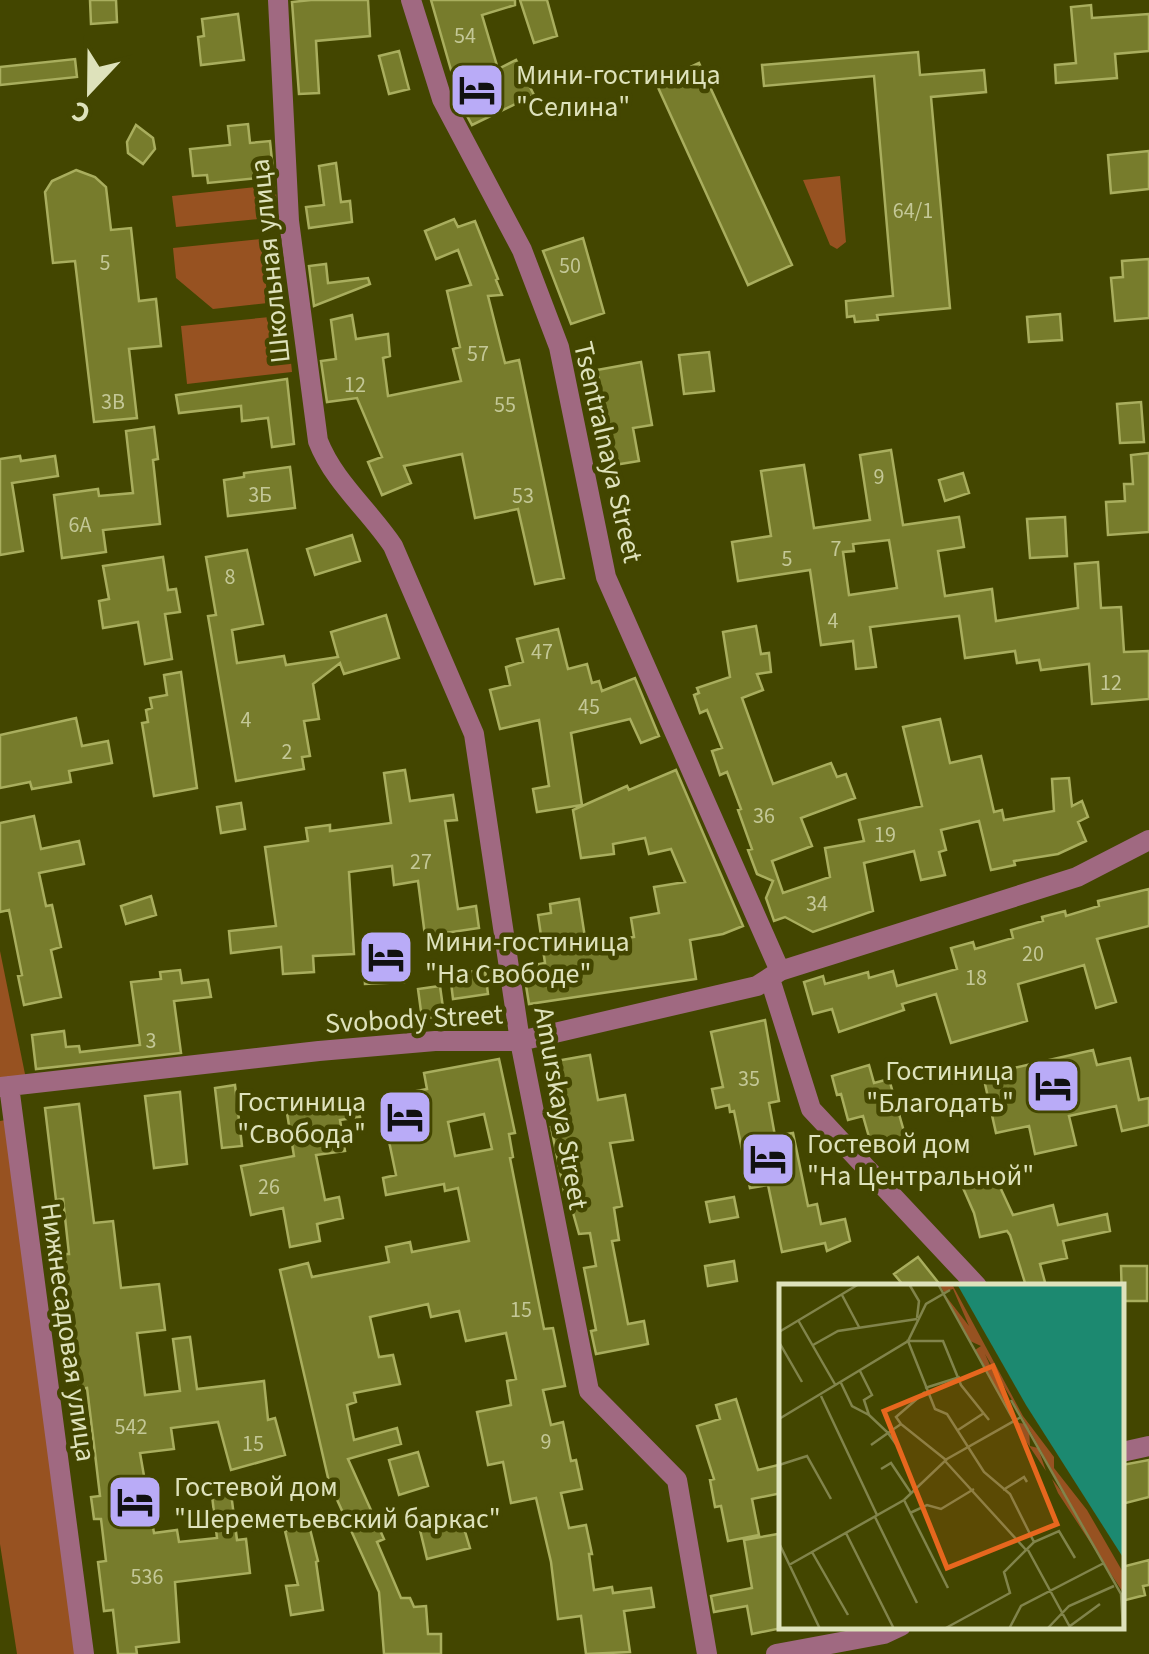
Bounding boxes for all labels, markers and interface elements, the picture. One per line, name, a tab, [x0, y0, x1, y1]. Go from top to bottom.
house number: 54	[454, 20, 476, 52]
north arrow	[40, 40, 140, 140]
place label: Мини-гостиница "Селина"	[516, 55, 721, 127]
hotel icon: Мини-гостиница "Селина"	[447, 60, 507, 120]
text: С	[66, 91, 96, 134]
street label: Школьная улица	[239, 157, 301, 365]
house number: 64/1	[893, 195, 933, 227]
house number: 5	[100, 247, 110, 279]
house number: 50	[559, 250, 581, 282]
house number: 57	[467, 338, 489, 370]
street label: Tsentralnaya Street	[563, 338, 653, 567]
house number: 12	[344, 369, 366, 401]
house number: 3В	[101, 386, 125, 418]
house number: 55	[494, 389, 516, 421]
house number: 9	[874, 461, 884, 493]
house number: 3Б	[248, 479, 272, 511]
house number: 53	[512, 480, 534, 512]
house number: 6А	[69, 509, 91, 541]
house number: 7	[831, 533, 842, 565]
house number: 5	[782, 543, 792, 575]
house number: 8	[225, 561, 236, 593]
house number: 4	[828, 605, 839, 637]
house number: 47	[531, 636, 553, 668]
house number: 12	[1100, 667, 1122, 699]
house number: 45	[578, 691, 600, 723]
house number: 4	[241, 704, 252, 736]
house number: 2	[282, 736, 292, 768]
house number: 36	[753, 800, 775, 832]
house number: 19	[874, 819, 896, 851]
house number: 27	[410, 846, 432, 878]
house number: 34	[806, 888, 828, 920]
place label: Мини-гостиница "На Свободе"	[425, 922, 630, 994]
hotel icon: Мини-гостиница "На Свободе"	[356, 927, 416, 987]
house number: 20	[1022, 938, 1044, 970]
house number: 18	[965, 962, 987, 994]
street label: Svobody Street	[324, 994, 505, 1044]
street label: Amurskaya Street	[524, 1004, 599, 1213]
house number: 3	[146, 1025, 156, 1057]
place label: Гостиница "Благодать"	[866, 1051, 1014, 1123]
hotel icon: Гостиница "Благодать"	[1023, 1056, 1083, 1116]
house number: 35	[738, 1063, 760, 1095]
place label: Гостиница "Свобода"	[237, 1082, 366, 1154]
hotel icon: Гостиница "Свобода"	[375, 1087, 435, 1147]
place label: Гостевой дом "На Центральной"	[807, 1124, 1034, 1196]
hotel icon: Гостевой дом "На Центральной"	[738, 1129, 798, 1189]
house number: 26	[258, 1171, 280, 1203]
street label: Нижнесадовая улица	[30, 1200, 106, 1464]
inset map	[779, 1284, 1124, 1629]
house number: 15	[510, 1294, 532, 1326]
house number: 542	[115, 1411, 147, 1443]
house number: 9	[541, 1426, 551, 1458]
house number: 15	[242, 1428, 264, 1460]
place label: Гостевой дом "Шереметьевский баркас"	[174, 1467, 501, 1539]
hotel icon: Гостевой дом "Шереметьевский баркас"	[105, 1472, 165, 1532]
house number: 536	[131, 1561, 163, 1593]

